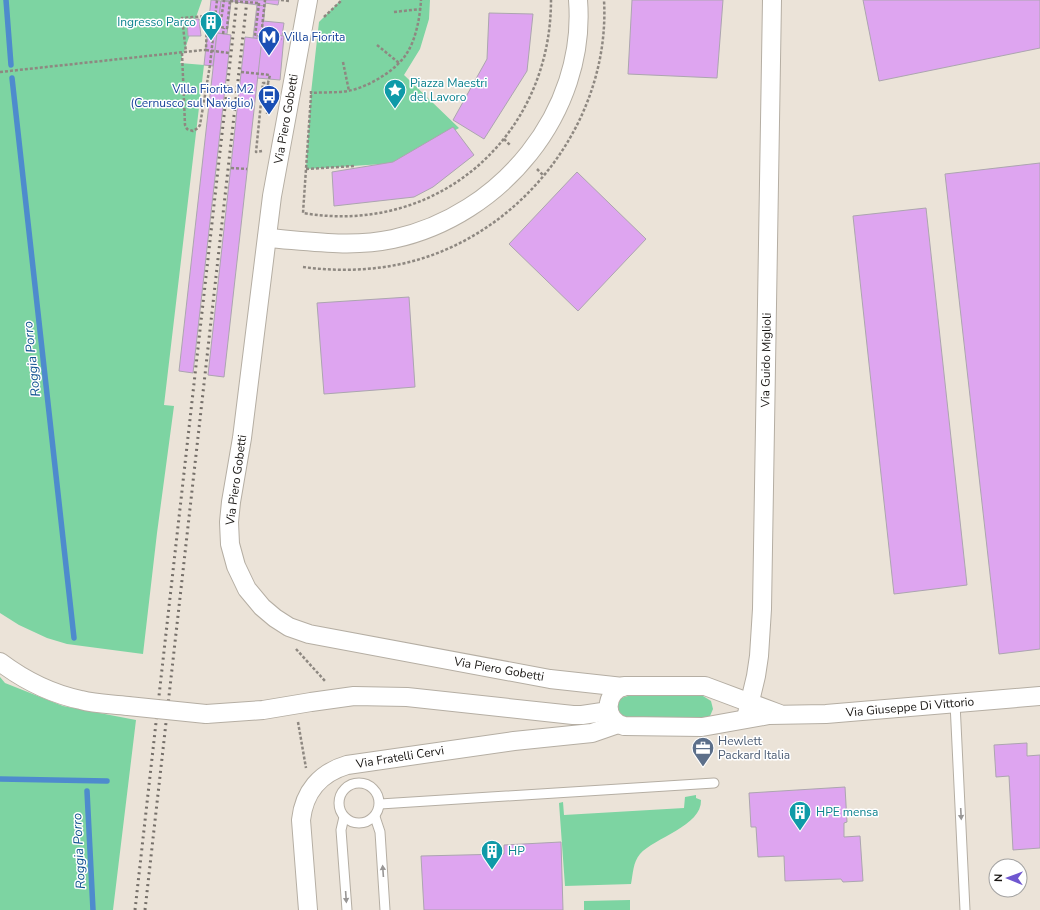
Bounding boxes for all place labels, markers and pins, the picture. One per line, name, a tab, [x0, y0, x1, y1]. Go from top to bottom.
building icon: Ingresso Parco	[198, 9, 224, 42]
place label: Ingresso Parco	[117, 14, 196, 30]
metro station icon: Villa Fiorita	[256, 24, 282, 57]
place label: Villa Fiorita	[283, 29, 345, 45]
place label: Piazza Maestri del Lavoro	[410, 75, 487, 105]
place icon: Piazza Maestri del Lavoro	[382, 77, 408, 110]
place label: Villa Fiorita M2 (Cernusco sul Naviglio)	[130, 81, 254, 111]
bus stop icon: Villa Fiorita M2 (Cernusco sul Naviglio)	[256, 83, 282, 116]
place label: Hewlett Packard Italia	[718, 733, 790, 763]
office icon: Hewlett Packard Italia	[690, 735, 716, 768]
building icon: HPE mensa	[787, 799, 813, 832]
place label: HPE mensa	[816, 804, 878, 820]
building icon: HP	[479, 838, 505, 871]
place label: HP	[508, 843, 525, 859]

